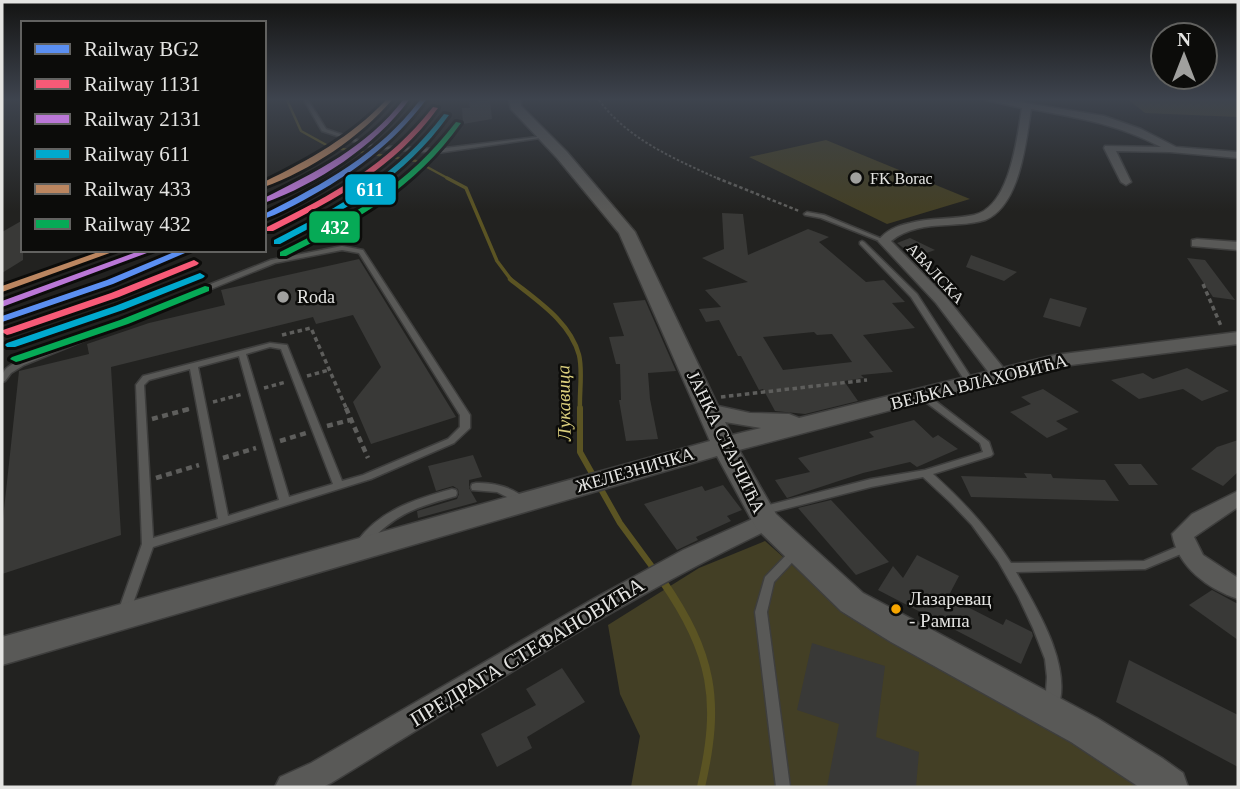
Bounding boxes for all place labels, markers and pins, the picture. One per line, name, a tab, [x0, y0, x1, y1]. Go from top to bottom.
marker: FK Borac	[848, 170, 864, 186]
place label: FK Borac	[870, 170, 933, 187]
place label: Roda	[297, 287, 335, 307]
marker: Roda	[275, 289, 291, 305]
place label: Лазаревац - Рампа	[909, 588, 992, 631]
marker: Лазаревац - Рампа	[889, 602, 903, 616]

